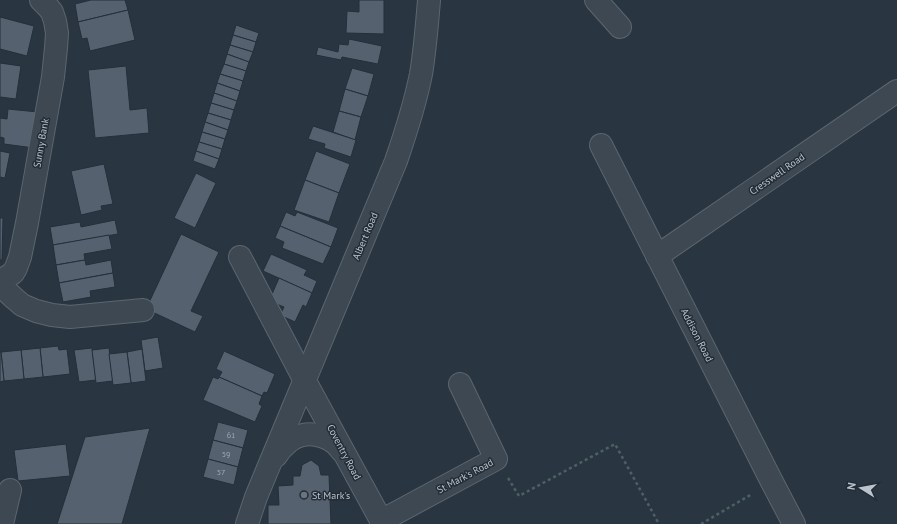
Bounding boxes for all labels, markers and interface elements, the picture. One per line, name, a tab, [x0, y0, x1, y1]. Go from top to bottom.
street label: Sunny Bank	[30, 117, 52, 169]
street label: Cresswell Road	[747, 150, 807, 198]
street label: Albert Road	[349, 210, 381, 262]
street label: Addison Road	[678, 306, 716, 364]
street label: Coventry Road	[324, 422, 364, 482]
house number: 61	[227, 430, 235, 440]
house number: 59	[222, 449, 230, 459]
street label: St Mark's Road	[435, 456, 495, 496]
house number: 57	[217, 467, 225, 477]
north arrow	[841, 468, 881, 508]
text: N	[844, 481, 859, 491]
place label: St Mark's	[312, 489, 350, 502]
marker: St Mark's	[299, 490, 309, 500]

